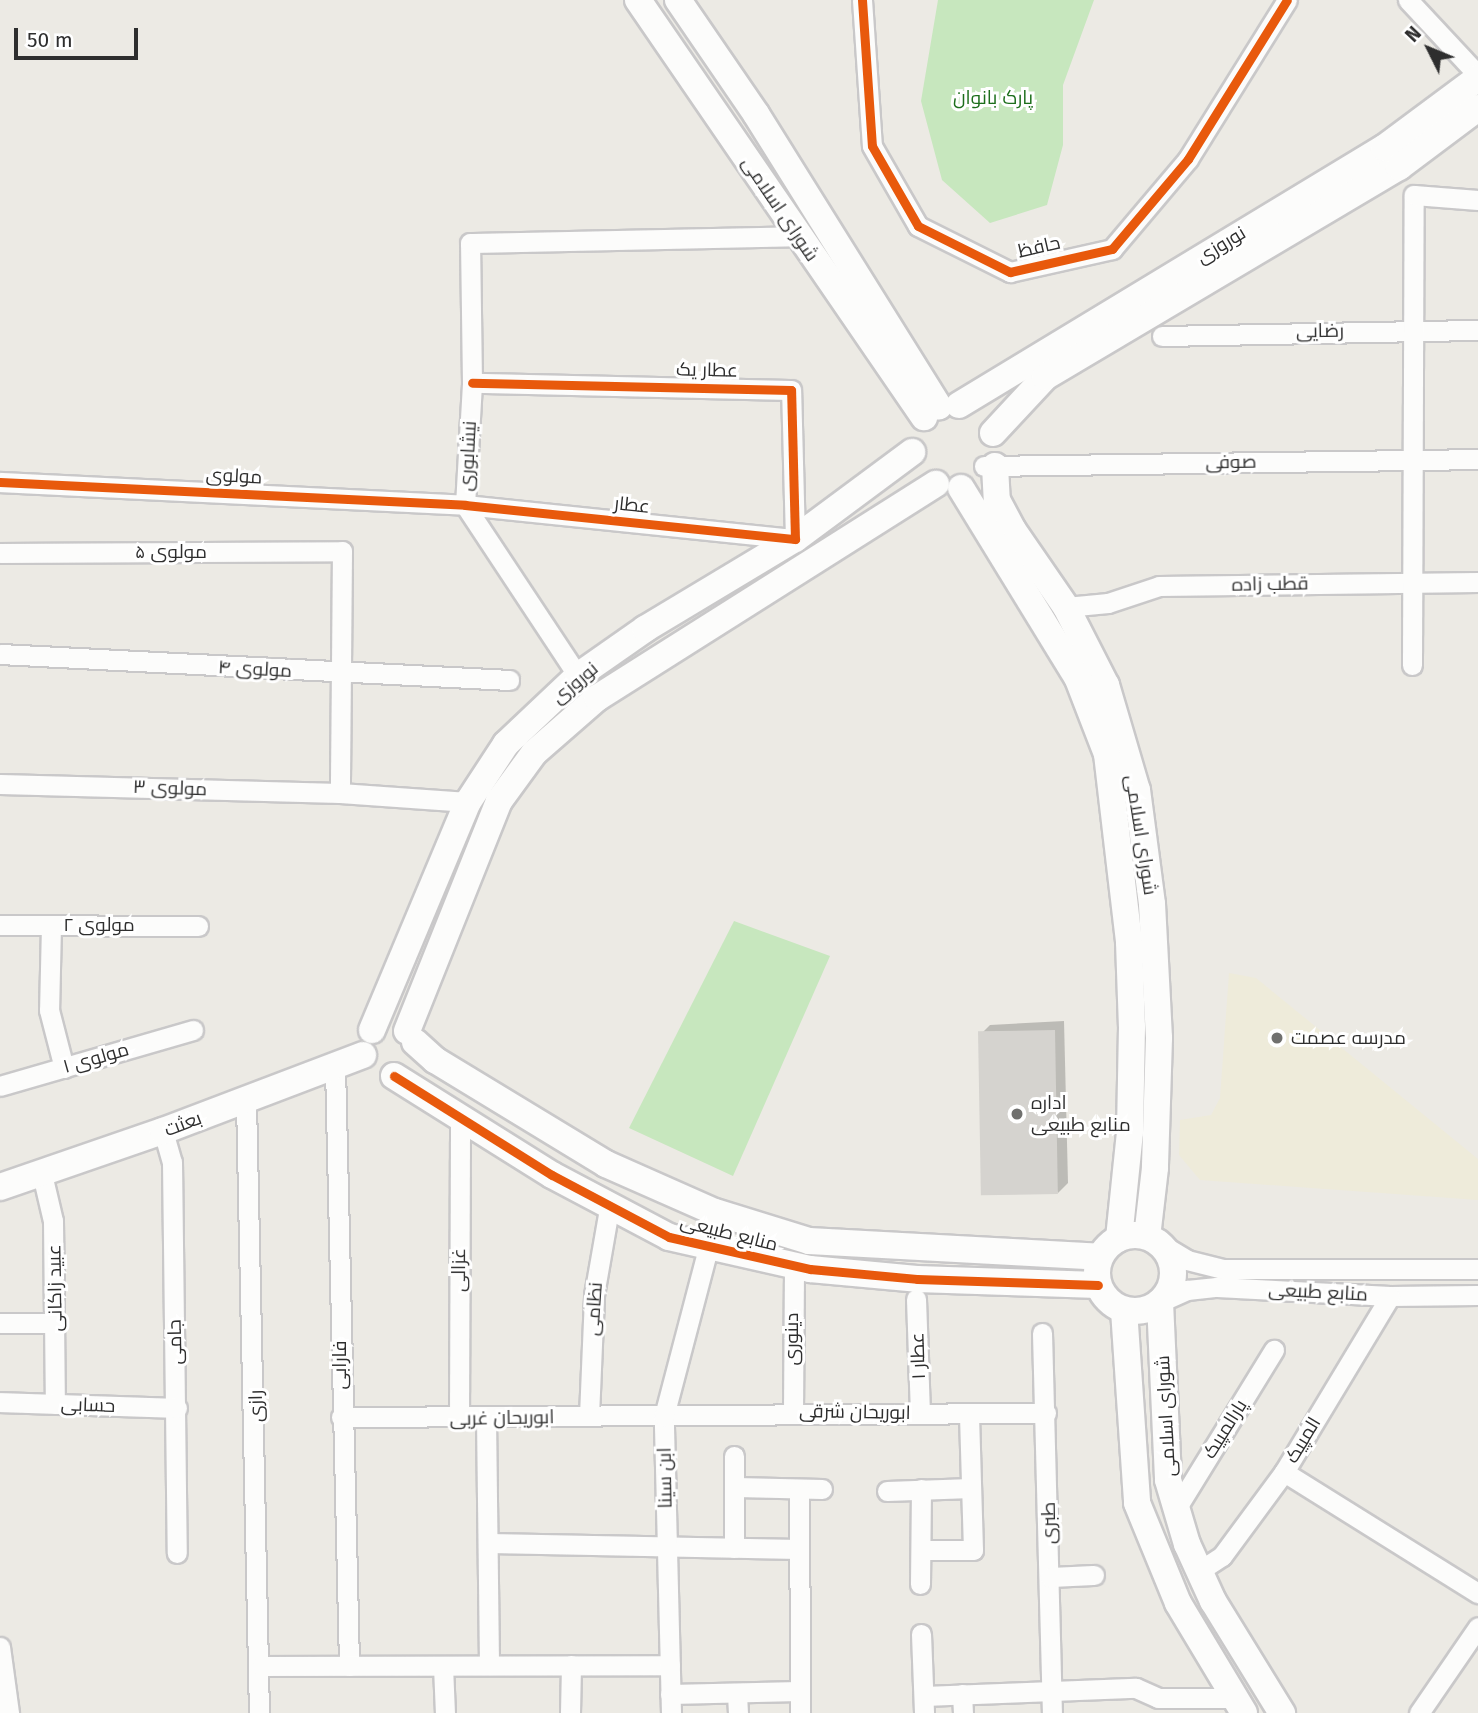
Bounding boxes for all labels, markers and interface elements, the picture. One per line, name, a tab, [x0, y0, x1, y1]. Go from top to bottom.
scale bar	[18, 14, 142, 58]
north arrow	[1394, 14, 1464, 84]
text: N	[1401, 22, 1426, 47]
text: 50 m	[27, 27, 73, 53]
park label: پارک بانوان	[953, 87, 1033, 109]
street label: شورای اسلامی	[737, 152, 823, 266]
street label: نوروزی	[1192, 221, 1250, 269]
street label: حافظ	[1016, 231, 1062, 263]
street label: رضایی	[1296, 319, 1344, 343]
street label: عطار یک	[676, 358, 738, 382]
street label: نیشابوری	[455, 420, 481, 492]
street label: صوفی	[1205, 450, 1257, 474]
street label: مولوی	[205, 463, 263, 489]
street label: عطار	[613, 492, 651, 518]
street label: مولوی ۵	[135, 541, 207, 563]
street label: قطب زاده	[1231, 572, 1309, 596]
street label: مولوی ۴	[217, 656, 293, 682]
street label: نوروزی	[547, 657, 603, 709]
street label: شورای اسلامی	[1120, 773, 1162, 897]
street label: مولوی ۳	[132, 775, 208, 801]
street label: مولوی ۲	[63, 914, 135, 936]
place label: مدرسه عصمت	[1291, 1027, 1406, 1049]
marker: مدرسه عصمت	[1269, 1030, 1285, 1046]
street label: مولوی ۱	[61, 1038, 131, 1078]
place label: اداره منابع طبیعی	[1031, 1092, 1131, 1136]
marker: اداره منابع طبیعی	[1009, 1106, 1025, 1122]
street label: بعثت	[161, 1107, 205, 1141]
street label: منابع طبیعی	[678, 1210, 780, 1256]
street label: عبید زاکانی	[43, 1244, 67, 1332]
street label: غزالی	[448, 1248, 470, 1292]
street label: منابع طبیعی	[1268, 1278, 1368, 1306]
street label: نظامی	[581, 1281, 607, 1337]
street label: دینوری	[781, 1313, 803, 1365]
street label: جامی	[163, 1319, 187, 1365]
street label: عطار ۱	[906, 1332, 930, 1380]
street label: فارابی	[329, 1340, 351, 1390]
street label: شورای اسلامی	[1151, 1355, 1181, 1477]
street label: رازی	[244, 1390, 268, 1422]
street label: حسابی	[60, 1393, 116, 1417]
street label: پارالمپیک	[1198, 1395, 1252, 1463]
street label: ابوریحان شرقی	[799, 1400, 911, 1424]
street label: ابوریحان غربی	[449, 1406, 555, 1430]
street label: المپیک	[1280, 1413, 1326, 1467]
street label: ابن سینا	[653, 1447, 677, 1509]
street label: طبری	[1037, 1502, 1061, 1544]

